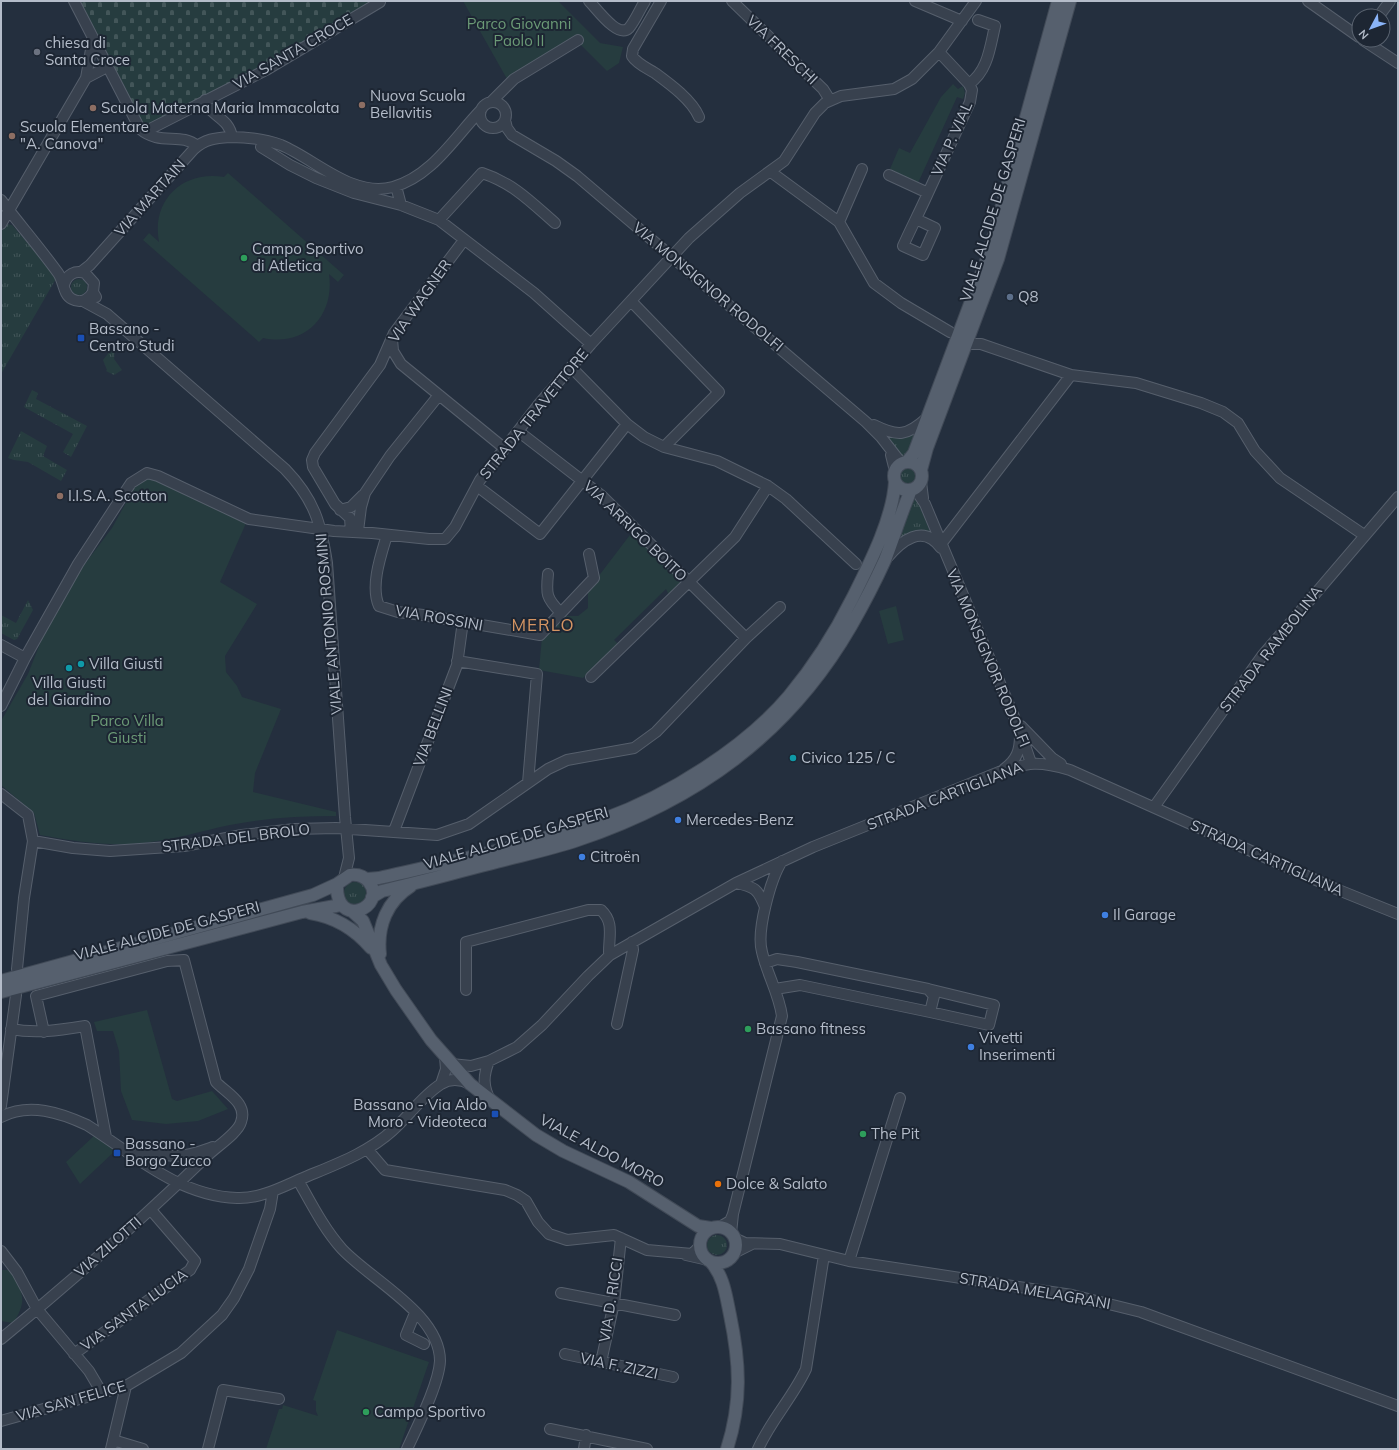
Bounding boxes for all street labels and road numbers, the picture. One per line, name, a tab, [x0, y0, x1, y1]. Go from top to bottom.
street label: VIA SANTA CROCE	[230, 10, 356, 94]
street label: VIA FRESCHI	[743, 11, 822, 88]
street label: VIA P. VIAL	[927, 99, 976, 179]
street label: VIALE ALCIDE DE GASPERI	[956, 116, 1030, 304]
street label: VIA MARTAIN	[110, 155, 189, 240]
street label: VIA MONSIGNOR RODOLFI	[629, 218, 788, 355]
street label: VIA WAGNER	[384, 255, 455, 346]
street label: STRADA TRAVETTORE	[475, 344, 592, 483]
street label: VIA ARRIGO BOITO	[579, 476, 691, 585]
street label: VIALE ANTONIO ROSMINI	[311, 532, 346, 716]
street label: VIA MONSIGNOR RODOLFI	[942, 566, 1035, 750]
street label: STRADA RAMBOLINA	[1215, 582, 1326, 716]
street label: VIA ROSSINI	[394, 600, 484, 635]
street label: VIA BELLINI	[409, 684, 456, 769]
street label: STRADA CARTIGLIANA	[864, 757, 1026, 834]
street label: VIALE ALCIDE DE GASPERI	[421, 802, 610, 873]
street label: STRADA CARTIGLIANA	[1188, 815, 1347, 900]
street label: STRADA DEL BROLO	[161, 819, 311, 856]
street label: VIALE ALCIDE DE GASPERI	[72, 897, 262, 964]
street label: VIALE ALDO MORO	[537, 1110, 668, 1191]
street label: VIA ZILOTTI	[70, 1212, 145, 1281]
street label: VIA D. RICCI	[594, 1256, 627, 1344]
street label: VIA SANTA LUCIA	[77, 1264, 191, 1355]
street label: STRADA MELAGRANI	[958, 1268, 1112, 1313]
street label: VIA F. ZIZZI	[578, 1348, 660, 1383]
street label: VIA SAN FELICE	[14, 1376, 128, 1425]

